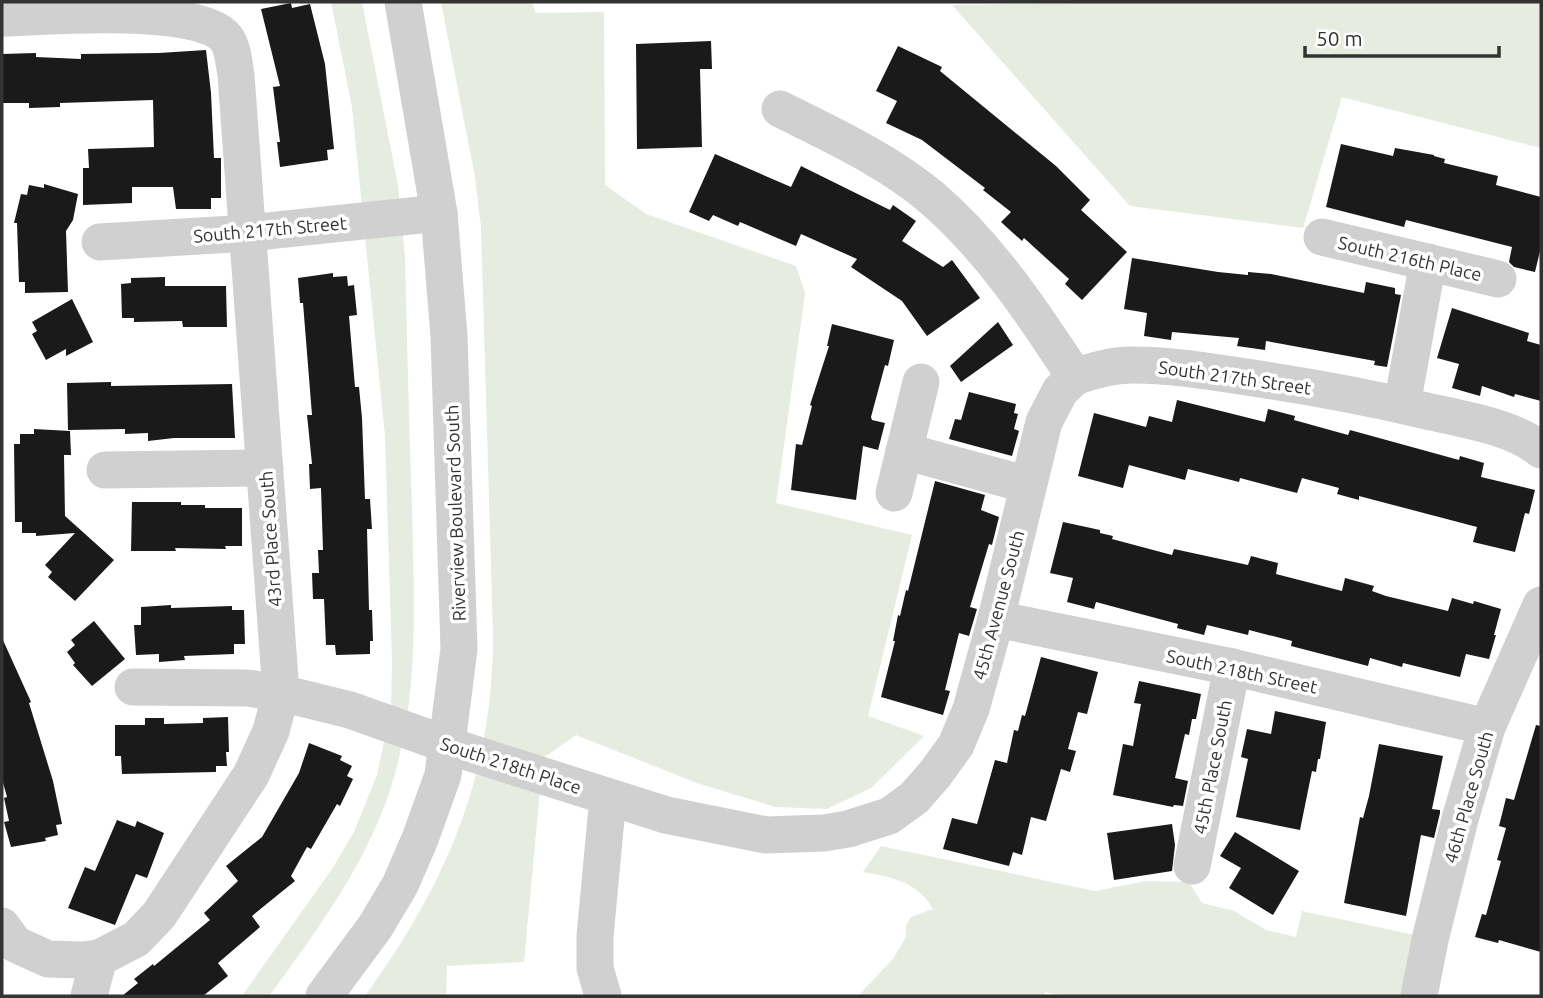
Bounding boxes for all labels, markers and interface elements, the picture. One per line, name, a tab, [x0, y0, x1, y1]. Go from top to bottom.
scale bar	[1305, 14, 1499, 58]
text: 50 m	[1316, 26, 1363, 50]
street label: South 217th Street	[192, 212, 348, 246]
street label: South 216th Place	[1336, 232, 1484, 284]
street label: South 217th Street	[1157, 356, 1313, 398]
street label: Riverview Boulevard South	[441, 404, 469, 622]
street label: 43rd Place South	[255, 470, 285, 608]
street label: 45th Avenue South	[968, 528, 1028, 682]
street label: South 218th Street	[1165, 645, 1319, 697]
street label: 45th Place South	[1189, 698, 1235, 836]
street label: 46th Place South	[1440, 729, 1496, 865]
street label: South 218th Place	[438, 733, 584, 797]

